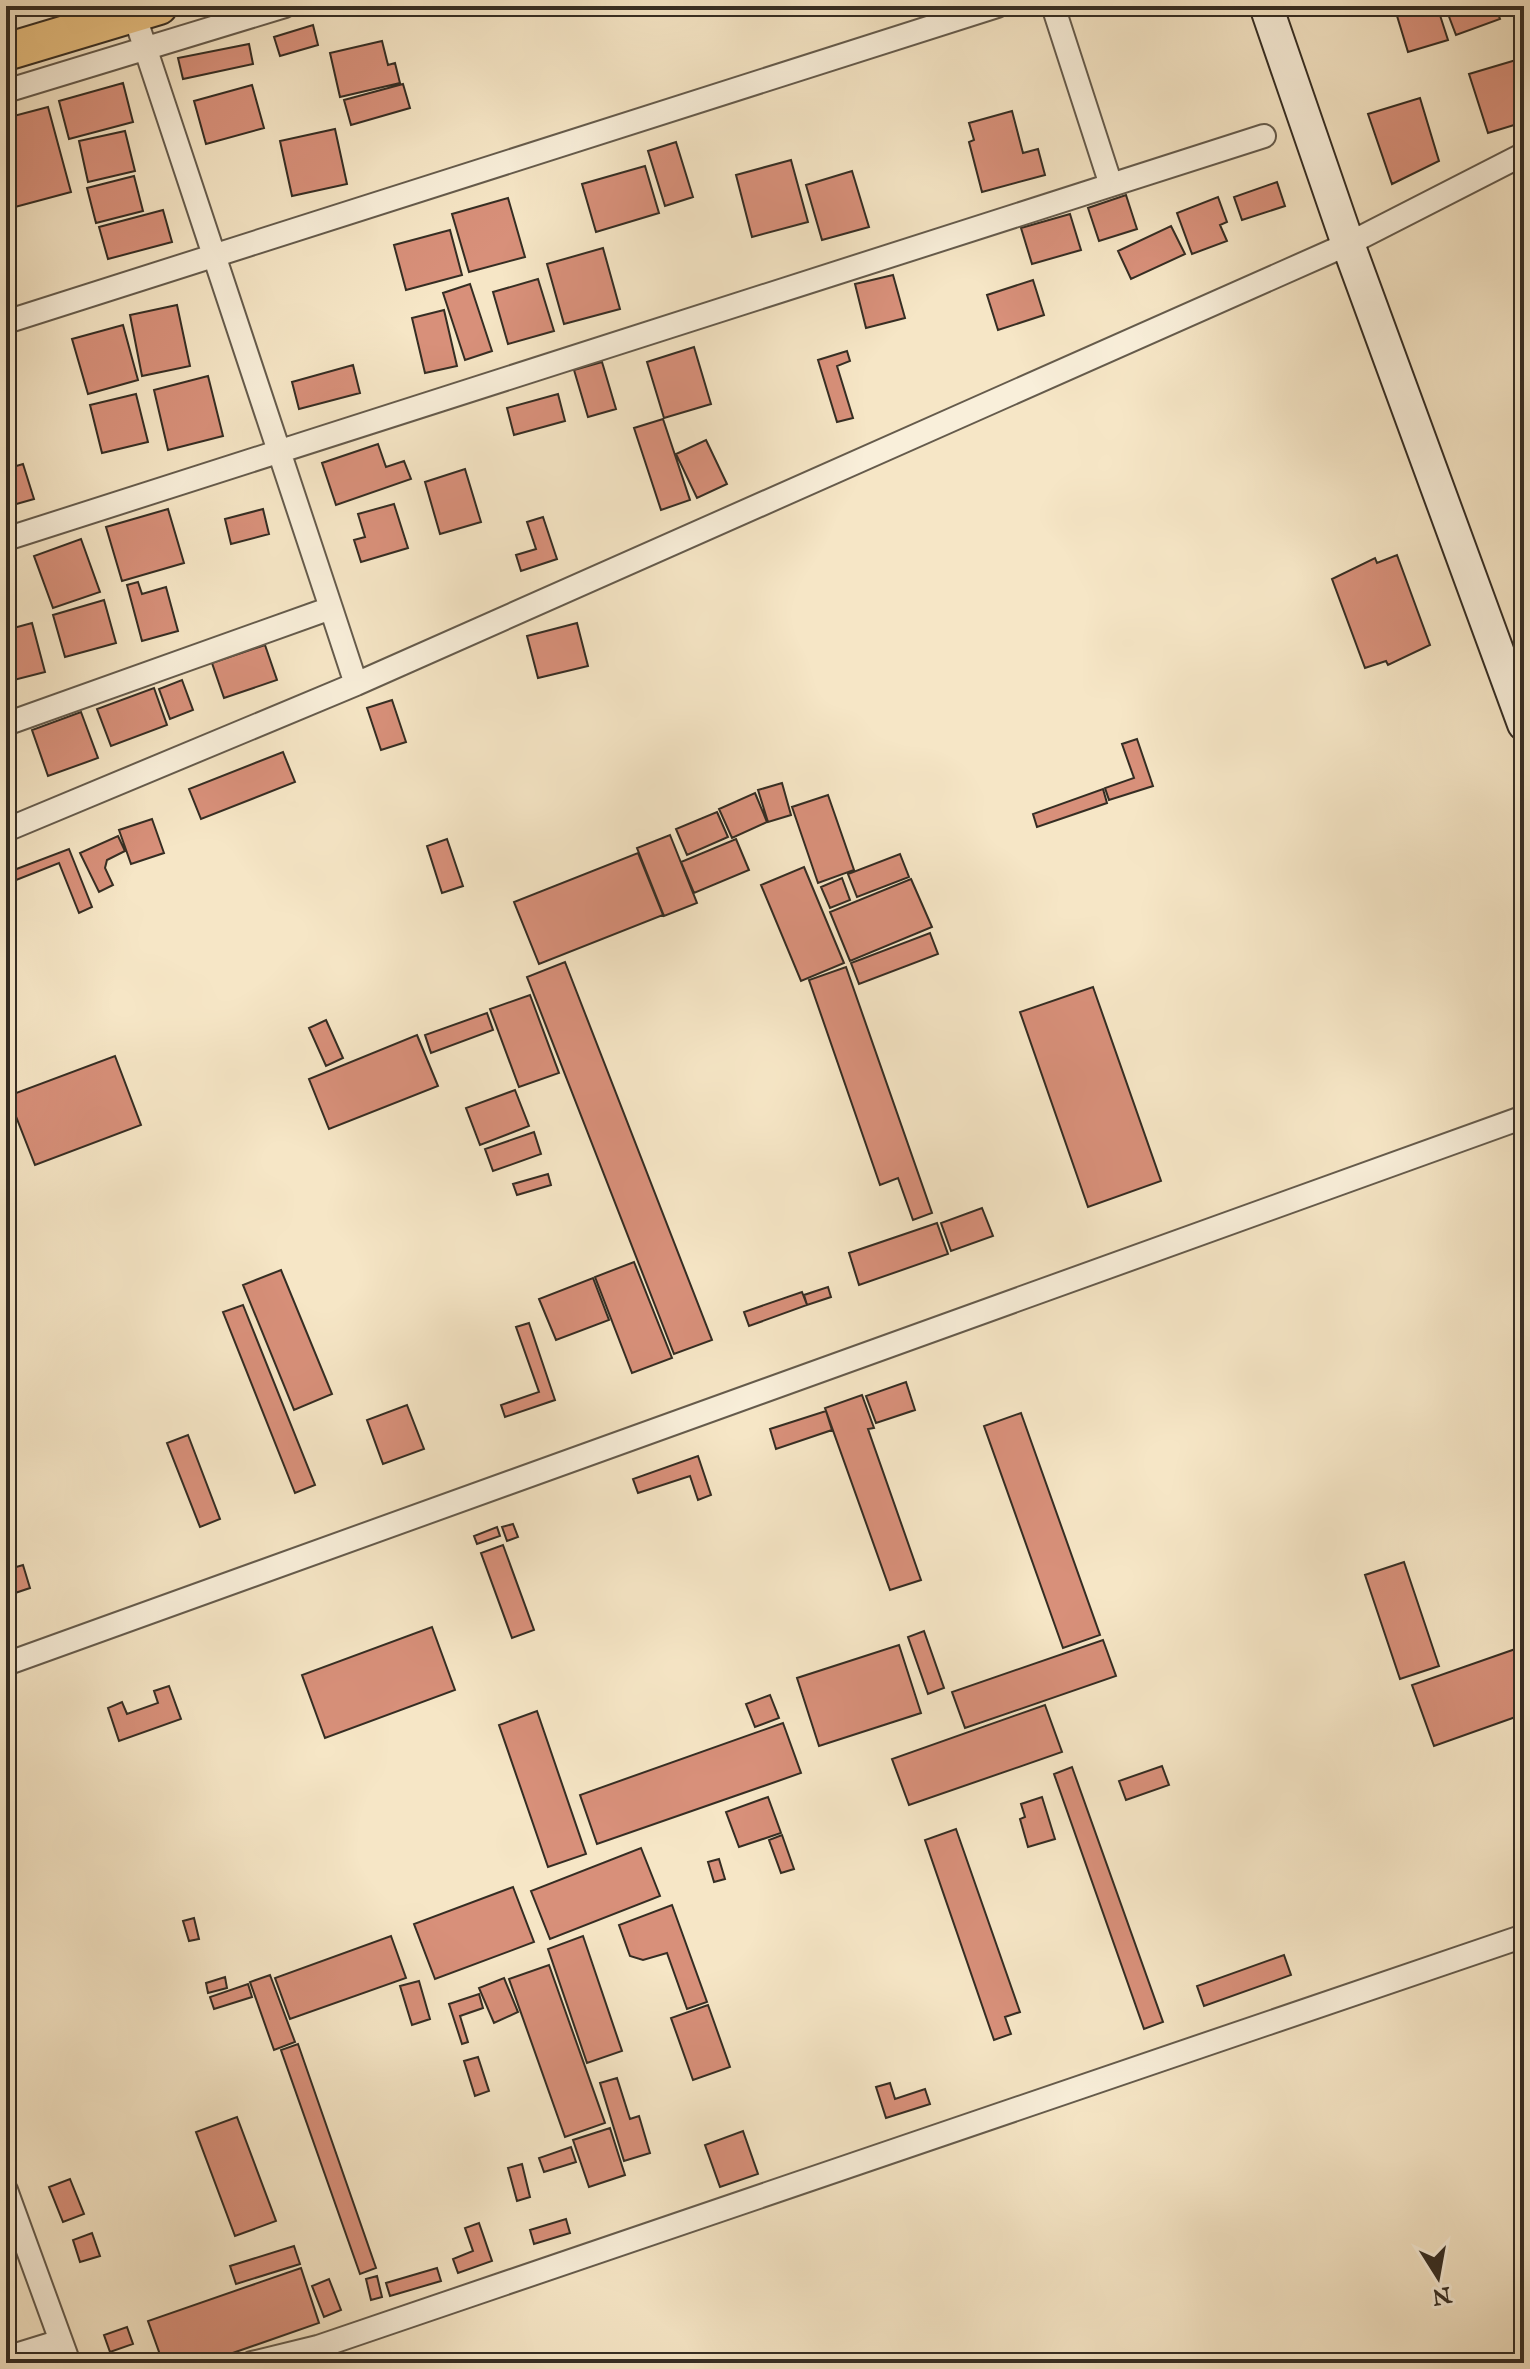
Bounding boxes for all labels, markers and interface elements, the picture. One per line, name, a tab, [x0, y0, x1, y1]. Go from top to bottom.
north arrow	[1398, 2237, 1478, 2317]
text: N	[1429, 2279, 1454, 2310]

